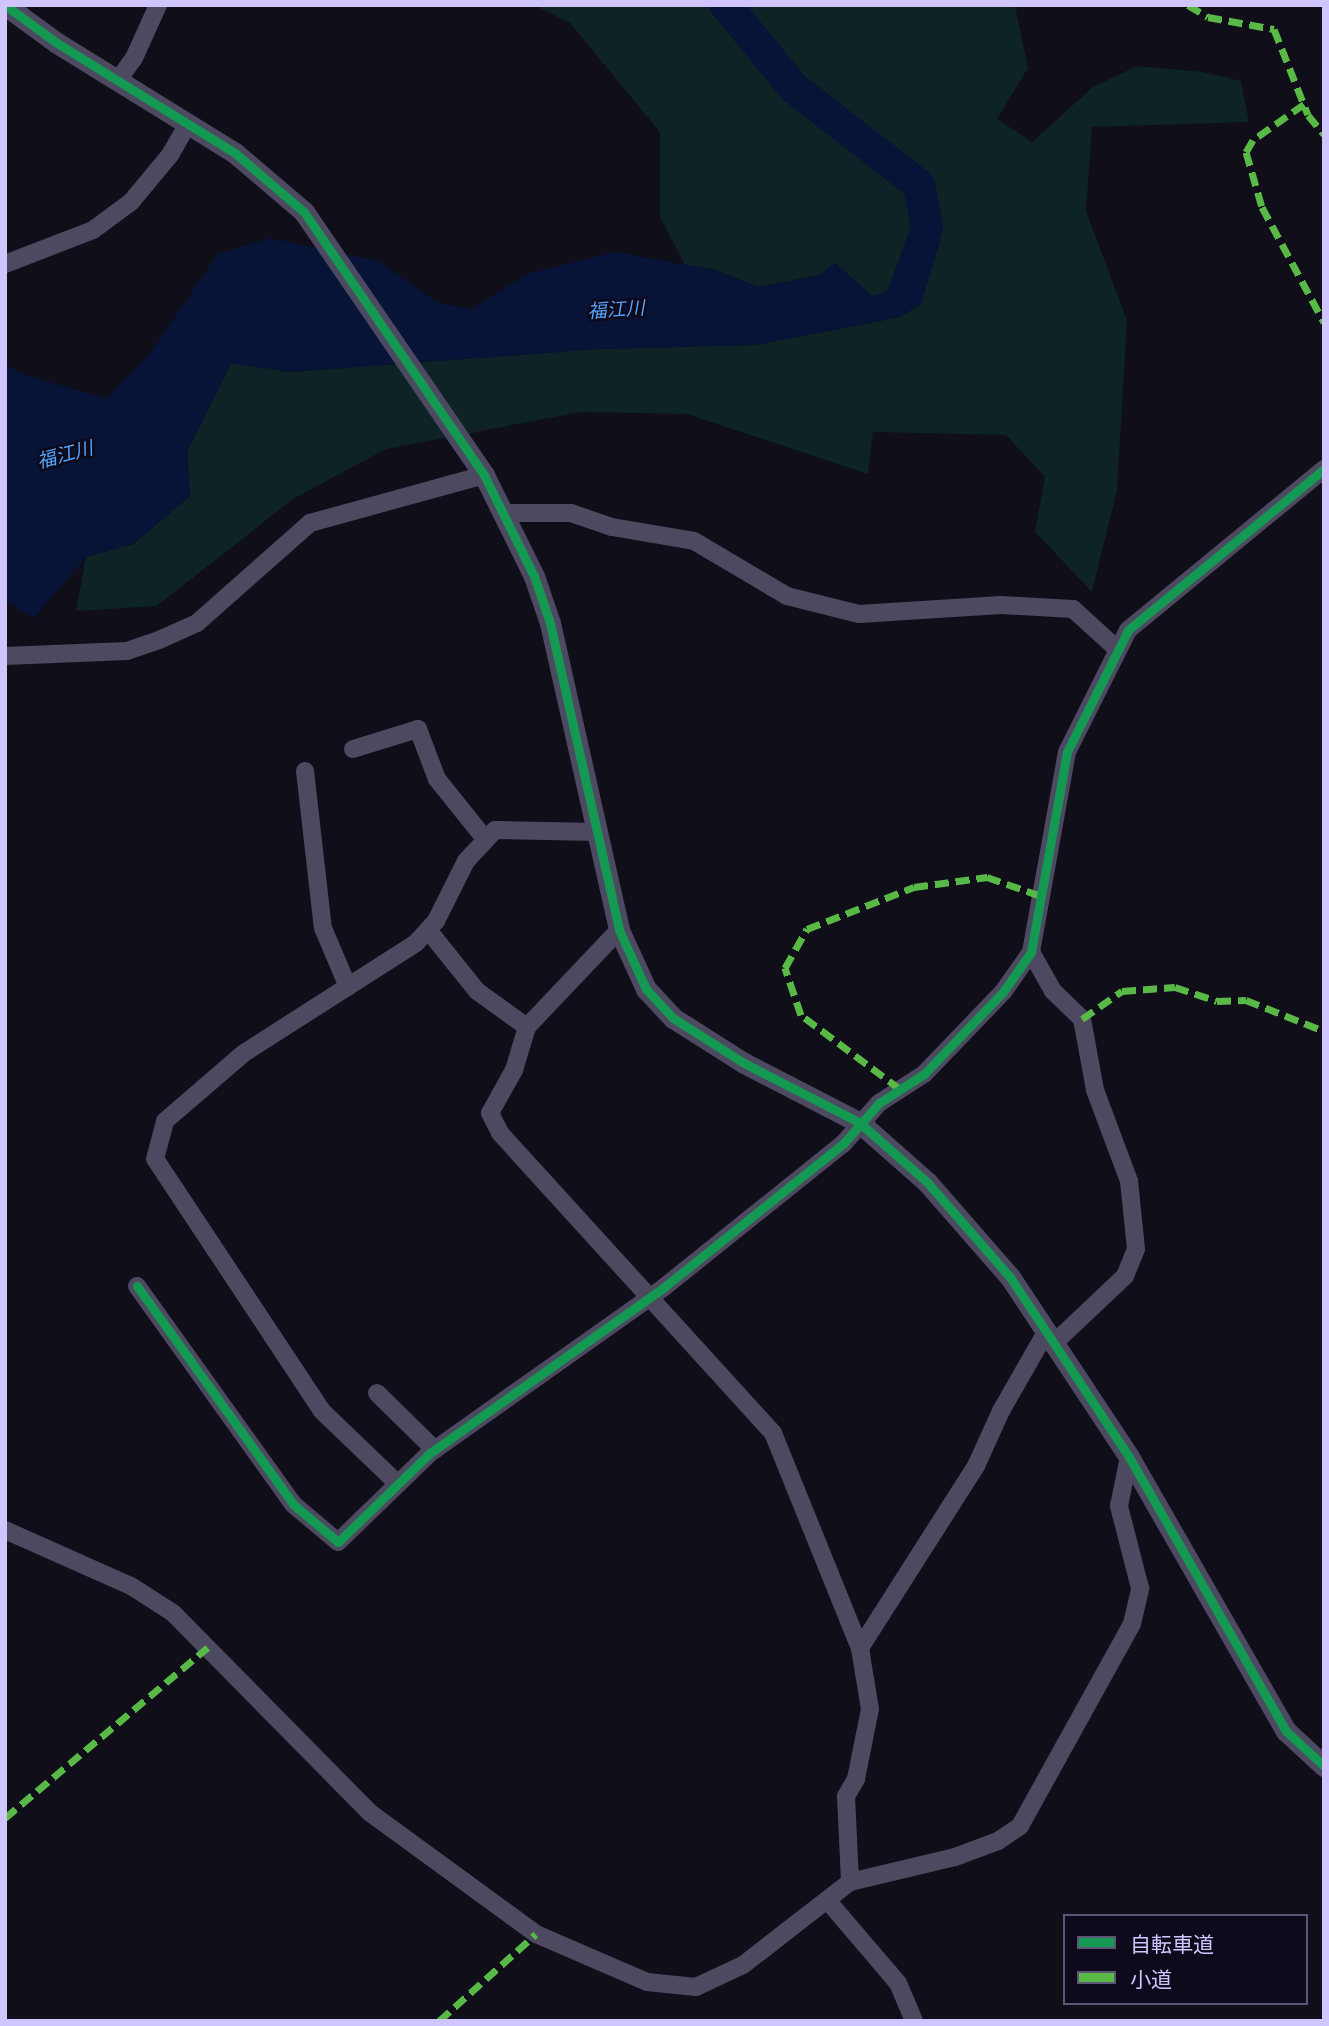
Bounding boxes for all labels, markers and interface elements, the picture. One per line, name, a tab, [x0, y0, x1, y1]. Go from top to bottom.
water label: 福江川	[587, 297, 645, 323]
water label: 福江川	[35, 437, 95, 473]
legend	[1063, 1914, 1308, 2005]
text: 自転車道	[1130, 1933, 1214, 1956]
text: 小道	[1130, 1968, 1172, 1991]

